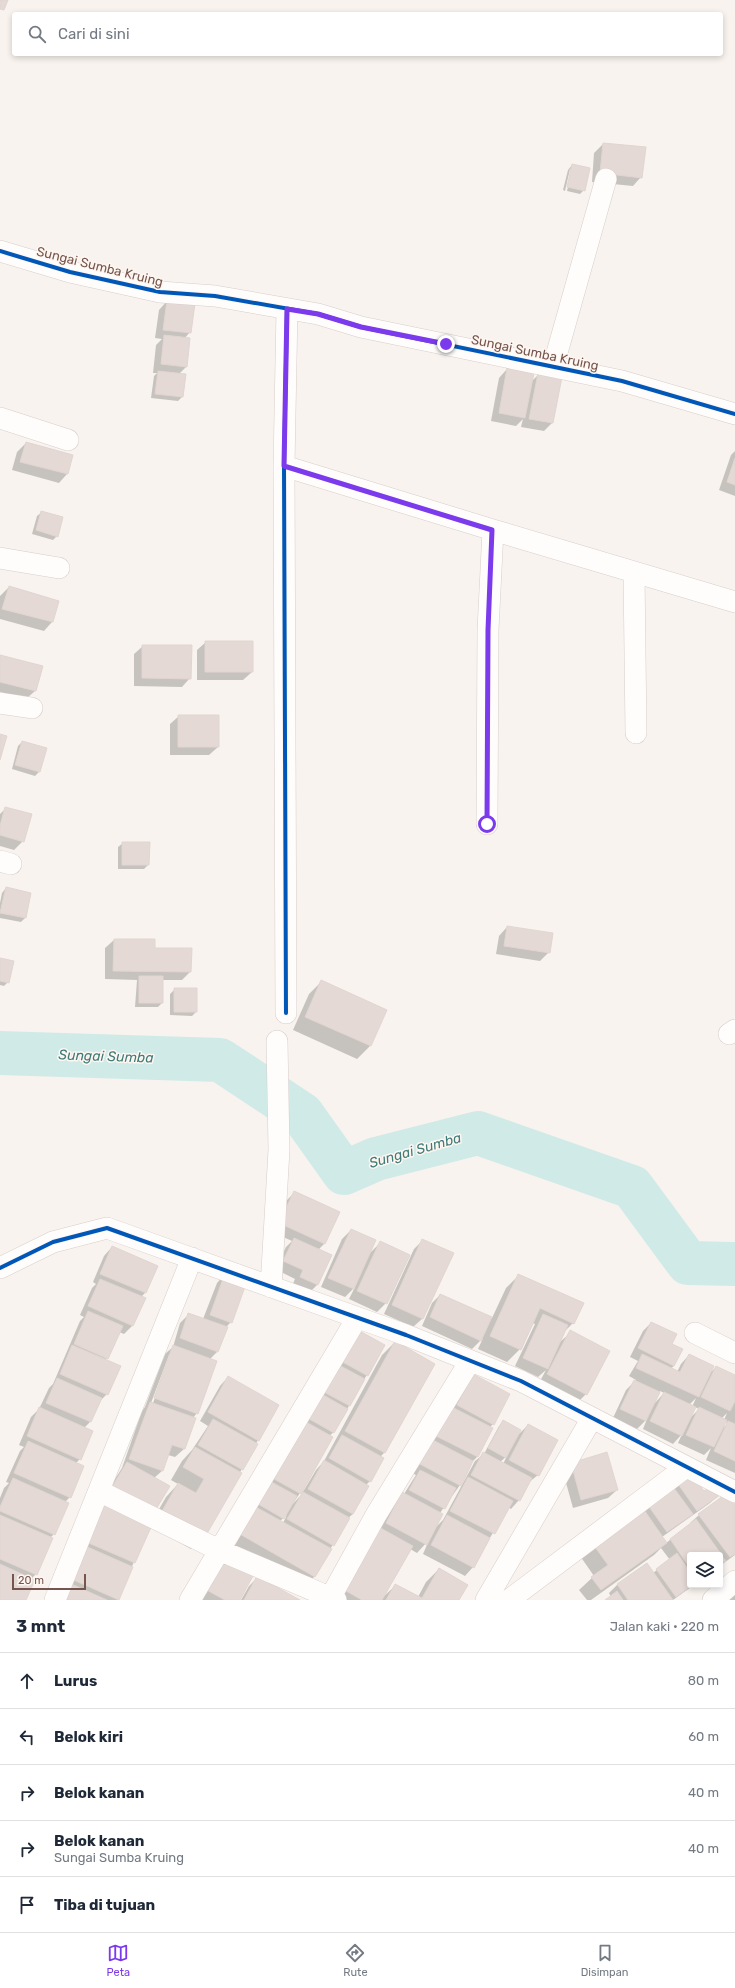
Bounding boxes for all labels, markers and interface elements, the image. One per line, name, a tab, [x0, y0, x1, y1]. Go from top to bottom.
search box	[12, 12, 723, 56]
icon: search	[26, 23, 48, 45]
text: Cari di sini	[58, 25, 130, 43]
street label: Sungai Sumba Kruing	[35, 243, 165, 290]
street label: Sungai Sumba Kruing	[470, 332, 600, 374]
route end	[437, 335, 455, 353]
route start	[478, 815, 496, 833]
water label: Sungai Sumba	[58, 1046, 154, 1067]
water label: Sungai Sumba	[367, 1129, 463, 1172]
map controls	[687, 1552, 723, 1588]
button: layers	[687, 1552, 723, 1588]
scale bar	[12, 1572, 86, 1591]
text: 20 m	[18, 1574, 44, 1587]
text: 3 mnt	[16, 1616, 65, 1636]
text: Jalan kaki · 220 m	[610, 1619, 719, 1634]
icon: ahead	[16, 1670, 38, 1692]
text: Lurus	[54, 1672, 97, 1690]
text: 80 m	[688, 1673, 719, 1688]
icon: left	[16, 1726, 38, 1748]
text: Belok kiri	[54, 1728, 123, 1746]
text: 60 m	[688, 1729, 719, 1744]
icon: right	[16, 1782, 38, 1804]
text: Belok kanan	[54, 1784, 144, 1802]
text: 40 m	[688, 1785, 719, 1800]
text: Belok kanan	[54, 1832, 144, 1850]
icon: right	[16, 1838, 38, 1860]
text: 40 m	[688, 1841, 719, 1856]
text: Sungai Sumba Kruing	[54, 1850, 184, 1865]
icon: arrive	[16, 1894, 38, 1916]
text: Tiba di tujuan	[54, 1896, 155, 1914]
tab: Peta	[107, 1942, 130, 1979]
tab: Rute	[343, 1942, 368, 1979]
tab: Disimpan	[581, 1942, 628, 1979]

